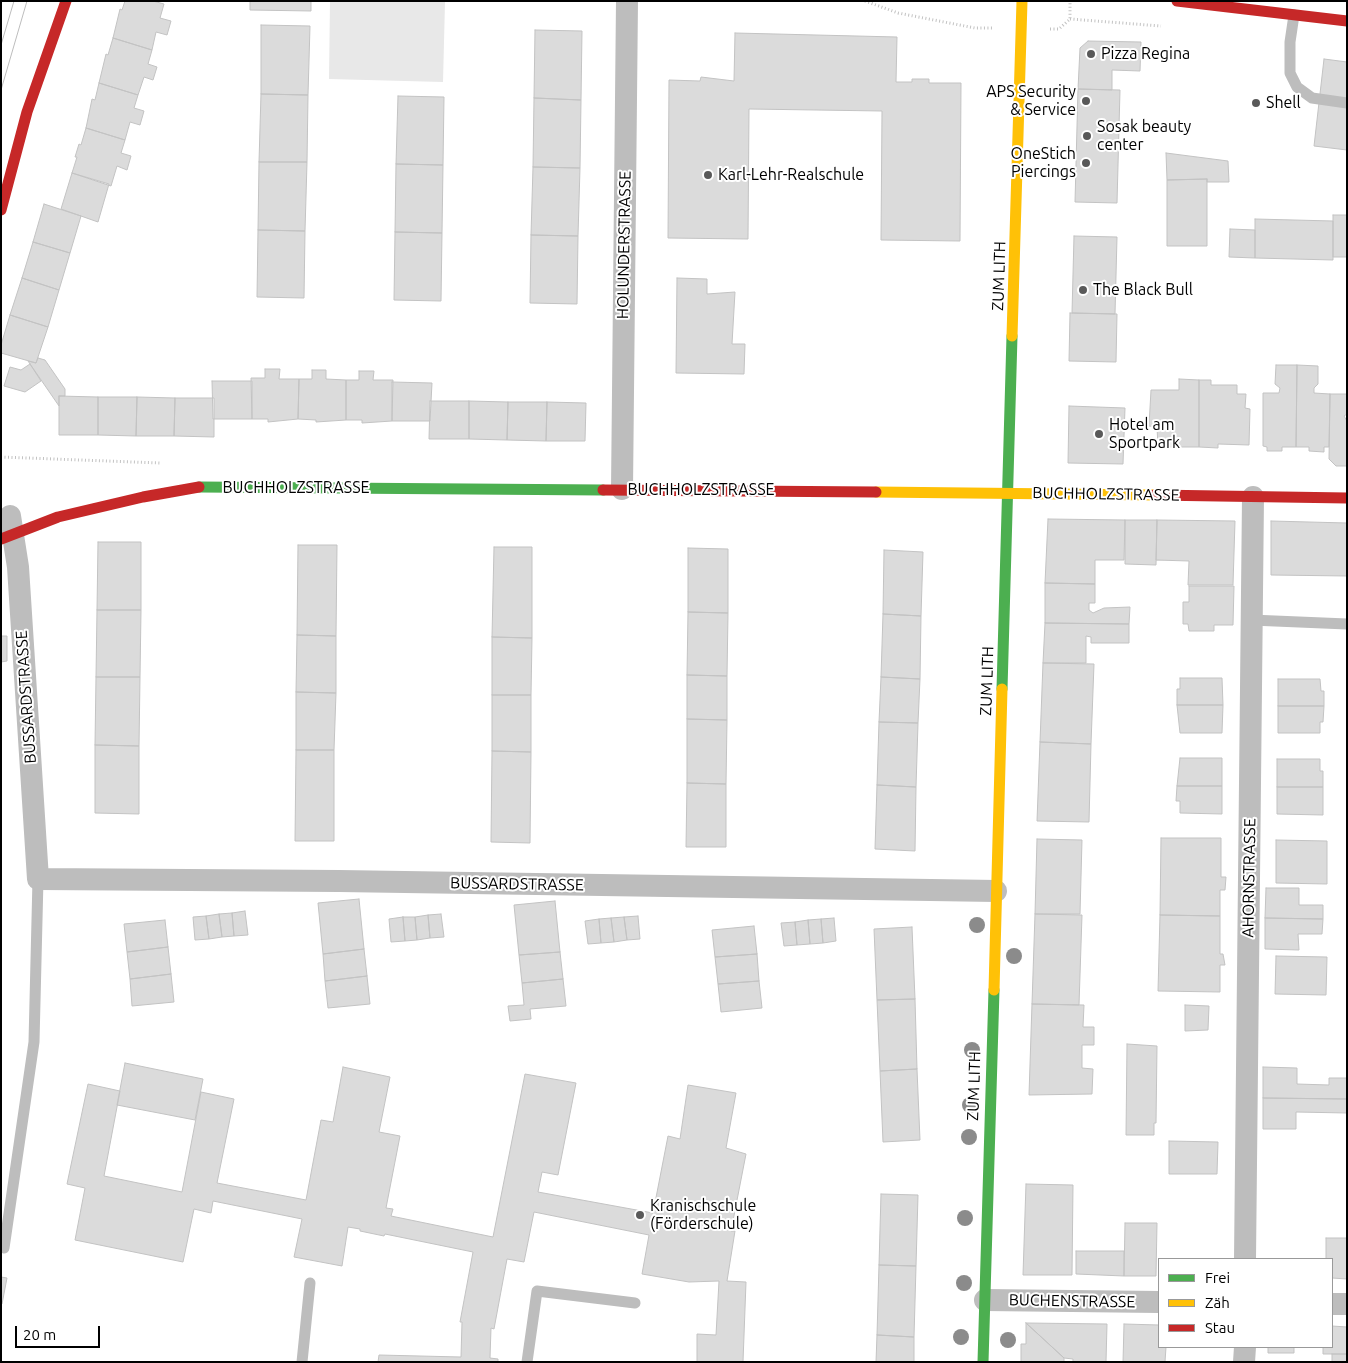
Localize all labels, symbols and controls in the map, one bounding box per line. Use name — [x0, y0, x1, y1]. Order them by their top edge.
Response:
place label: Pizza Regina — [1101, 44, 1190, 64]
marker: Pizza Regina — [1085, 48, 1097, 60]
place label: APS Security & Service — [986, 82, 1076, 120]
place label: Shell — [1266, 93, 1301, 113]
marker: APS Security & Service — [1080, 95, 1092, 107]
marker: Shell — [1250, 97, 1262, 109]
place label: Sosak beauty center — [1097, 117, 1191, 155]
marker: Sosak beauty center — [1081, 130, 1093, 142]
place label: OneStich Piercings — [1010, 144, 1076, 182]
marker: OneStich Piercings — [1080, 157, 1092, 169]
place label: Karl-Lehr-Realschule — [718, 165, 864, 185]
marker: Karl-Lehr-Realschule — [702, 169, 714, 181]
street label: HOLUNDERSTRASSE — [613, 171, 635, 319]
street label: ZUM LITH — [988, 241, 1010, 311]
place label: The Black Bull — [1093, 280, 1193, 300]
marker: The Black Bull — [1077, 284, 1089, 296]
place label: Hotel am Sportpark — [1109, 415, 1180, 453]
marker: Hotel am Sportpark — [1093, 428, 1105, 440]
street label: BUCHHOLZSTRASSE — [222, 478, 370, 498]
street label: BUCHHOLZSTRASSE — [627, 480, 775, 500]
street label: BUCHHOLZSTRASSE — [1032, 483, 1180, 505]
street label: BUSSARDSTRASSE — [12, 630, 40, 764]
street label: ZUM LITH — [976, 646, 998, 716]
street label: AHORNSTRASSE — [1238, 818, 1260, 938]
street label: BUSSARDSTRASSE — [450, 873, 584, 895]
street label: ZUM LITH — [963, 1051, 985, 1121]
place label: Kranischschule (Förderschule) — [650, 1196, 756, 1234]
marker: Kranischschule (Förderschule) — [634, 1209, 646, 1221]
legend — [1158, 1258, 1333, 1348]
text: Frei — [1205, 1269, 1230, 1286]
street label: BUCHENSTRASSE — [1009, 1290, 1135, 1312]
text: Zäh — [1205, 1294, 1230, 1311]
scale bar — [18, 1316, 102, 1348]
text: Stau — [1205, 1319, 1235, 1336]
text: 20 m — [23, 1326, 56, 1343]

